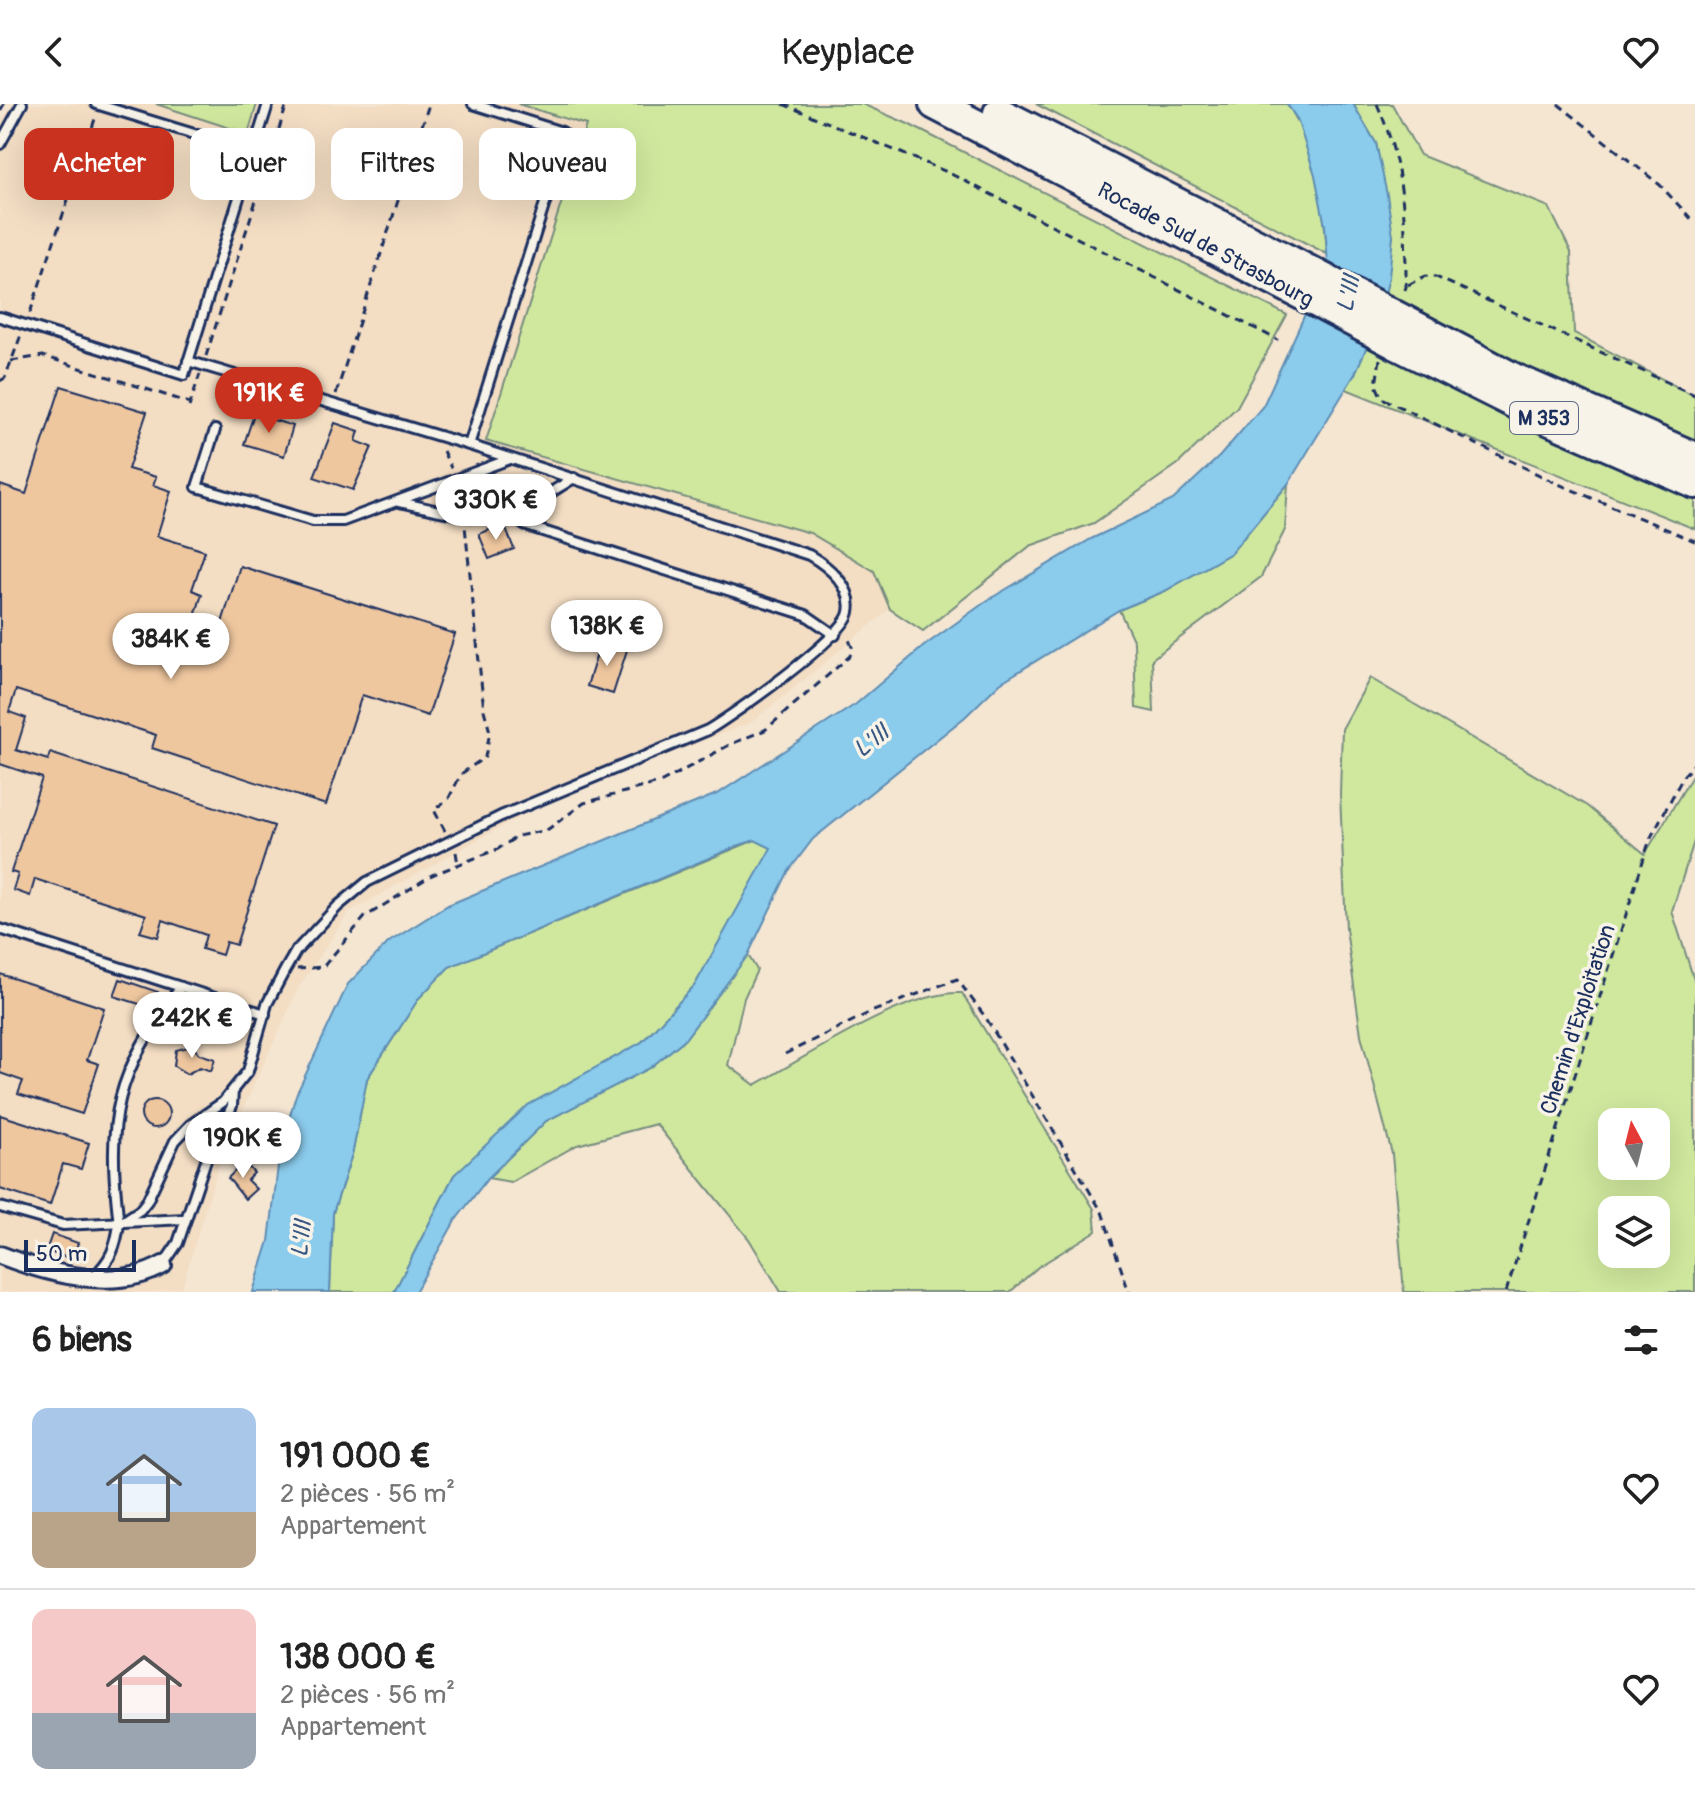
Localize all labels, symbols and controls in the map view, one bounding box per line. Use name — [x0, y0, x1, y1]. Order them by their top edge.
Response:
icon: back — [32, 30, 76, 74]
text: Keyplace — [781, 30, 914, 75]
icon: heart — [1619, 30, 1663, 74]
chip: Acheter — [24, 128, 174, 200]
chip: Louer — [190, 128, 315, 200]
chip: Filtres — [331, 128, 463, 200]
chip: Nouveau — [479, 128, 636, 200]
street label: Rocade Sud de Strasbourg — [1093, 176, 1318, 314]
water label: L'Ill — [1330, 271, 1367, 315]
pin: 191K € — [204, 367, 334, 435]
text: 191K € — [233, 377, 305, 409]
road number: M 353 — [1510, 402, 1578, 434]
pin: 330K € — [431, 474, 561, 542]
text: 330K € — [453, 484, 539, 516]
pin: 138K € — [542, 600, 672, 668]
text: 138K € — [569, 610, 645, 642]
pin: 384K € — [106, 613, 236, 681]
text: 384K € — [130, 623, 212, 655]
water label: L'Ill — [848, 717, 896, 764]
street label: Chemin d'Exploitation — [1534, 921, 1622, 1118]
pin: 242K € — [127, 992, 257, 1060]
text: 242K € — [151, 1002, 233, 1034]
north arrow — [1598, 1108, 1670, 1180]
map controls — [1598, 1108, 1670, 1268]
pin: 190K € — [178, 1112, 308, 1180]
text: 190K € — [203, 1122, 283, 1154]
button: layers — [1598, 1196, 1670, 1268]
water label: L'Ill — [285, 1217, 318, 1259]
scale bar — [24, 1236, 136, 1272]
text: 50 m — [36, 1240, 87, 1268]
icon: filters — [1619, 1318, 1663, 1362]
text: 6 biens — [32, 1319, 132, 1362]
text: 191 000 € — [280, 1435, 431, 1478]
icon: home — [96, 1440, 192, 1536]
icon: heart — [1619, 1466, 1663, 1510]
text: 2 pièces · 56 m² — [280, 1478, 455, 1510]
text: Appartement — [280, 1510, 426, 1542]
text: 138 000 € — [280, 1636, 436, 1679]
icon: home — [96, 1641, 192, 1737]
icon: heart — [1619, 1667, 1663, 1711]
text: 2 pièces · 56 m² — [280, 1679, 455, 1711]
text: Appartement — [280, 1711, 426, 1743]

